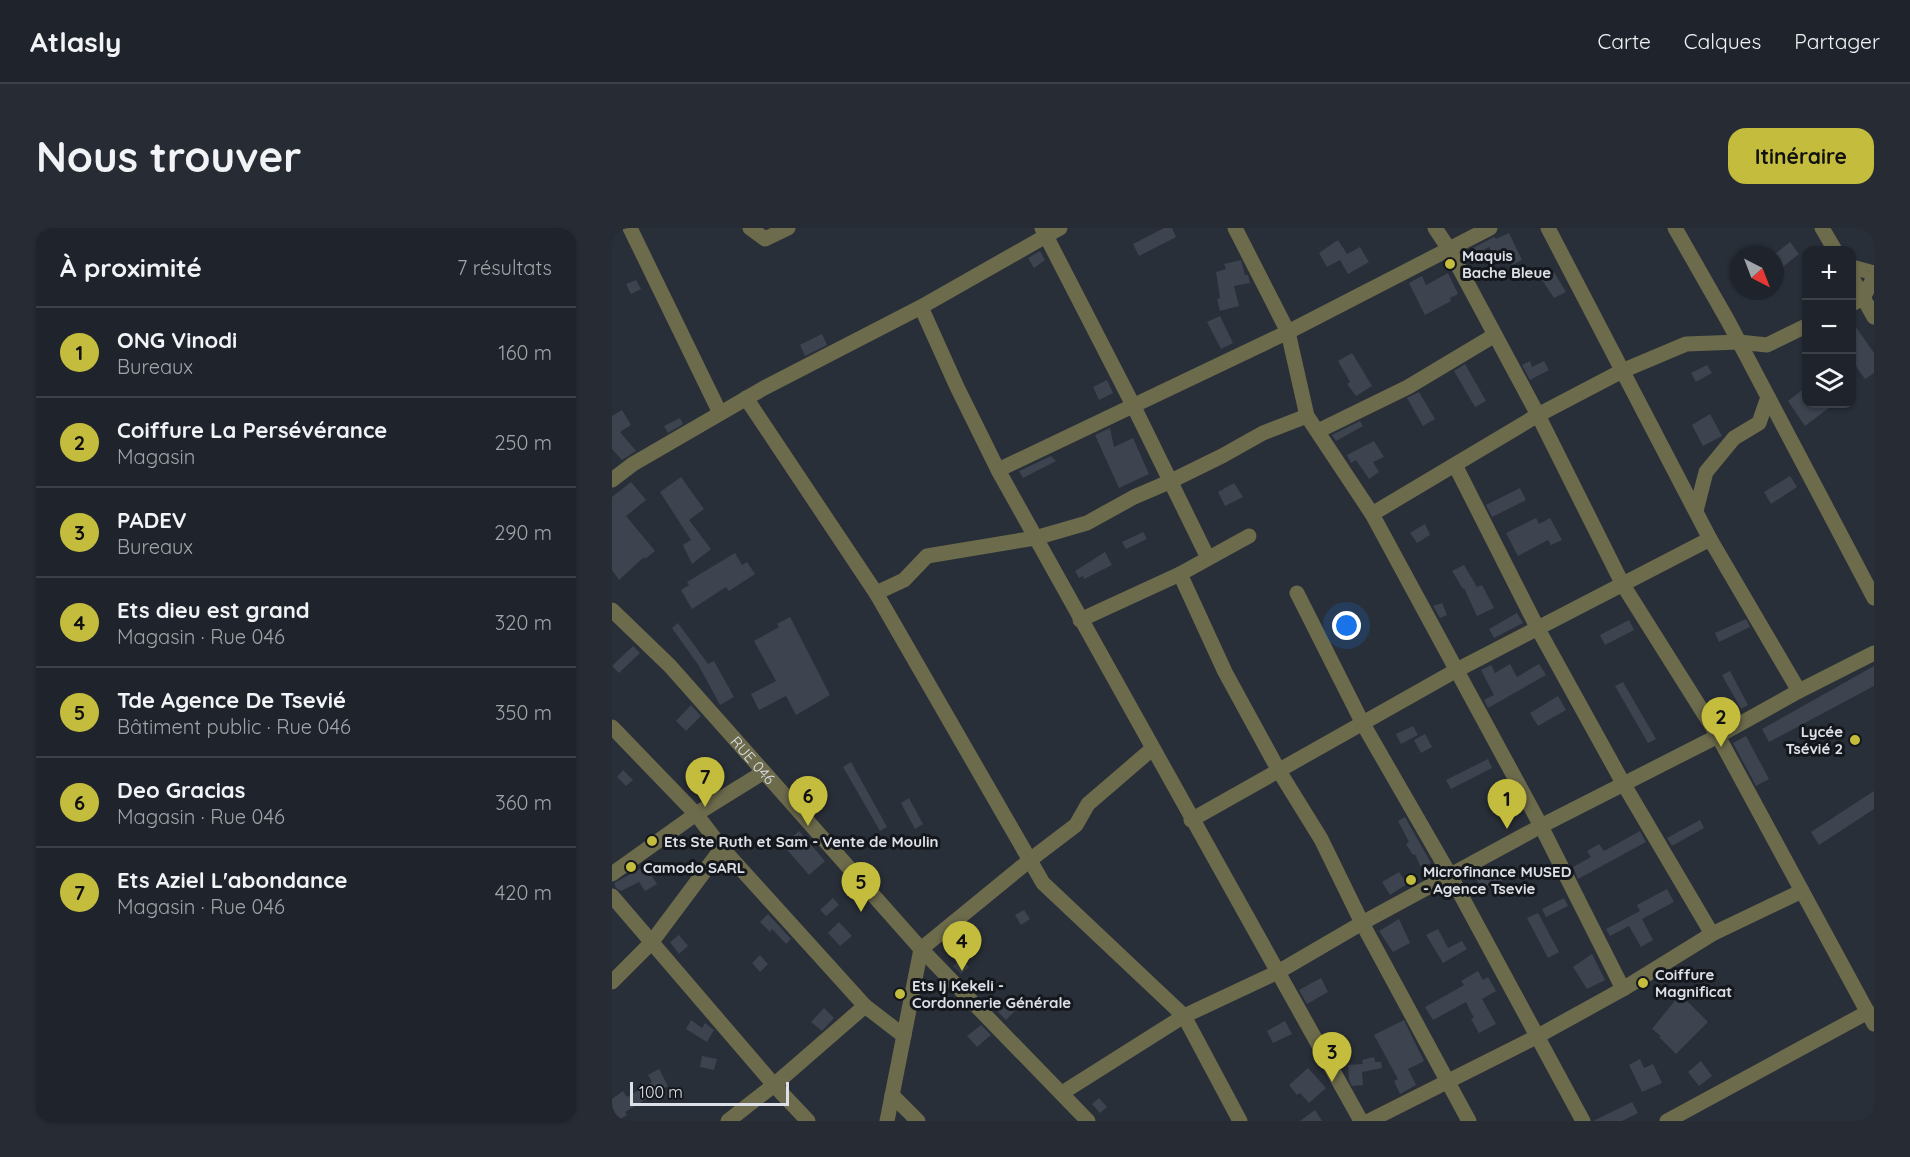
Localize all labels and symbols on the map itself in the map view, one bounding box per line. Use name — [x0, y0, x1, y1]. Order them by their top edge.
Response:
place label: Maquis Bache Bleue — [1462, 246, 1551, 282]
north arrow — [1730, 246, 1784, 300]
marker: Maquis Bache Bleue — [1443, 257, 1457, 271]
your location — [1332, 611, 1361, 640]
pin: 2 — [1702, 698, 1740, 747]
place label: Lycée Tsévié 2 — [1786, 722, 1843, 758]
street label: RUE 046 — [727, 732, 780, 788]
marker: Lycée Tsévié 2 — [1848, 733, 1862, 747]
pin: 7 — [686, 758, 724, 807]
pin: 6 — [788, 776, 828, 826]
pin: 1 — [1488, 780, 1526, 829]
place label: Ets Ste Ruth et Sam - Vente de Moulin — [664, 832, 939, 851]
marker: Ets Ste Ruth et Sam - Vente de Moulin — [645, 834, 659, 848]
place label: Camodo SARL — [643, 858, 745, 877]
marker: Camodo SARL — [624, 860, 638, 874]
pin: 5 — [842, 862, 880, 912]
place label: Microfinance MUSED - Agence Tsevie — [1423, 862, 1572, 898]
marker: Microfinance MUSED - Agence Tsevie — [1404, 873, 1418, 887]
pin: 4 — [942, 922, 982, 971]
place label: Coiffure Magnificat — [1655, 965, 1732, 1001]
place label: Ets Ij Kekeli - Cordonnerie Générale — [912, 976, 1071, 1012]
marker: Coiffure Magnificat — [1636, 976, 1650, 990]
marker: Ets Ij Kekeli - Cordonnerie Générale — [893, 987, 907, 1001]
pin: 3 — [1312, 1032, 1352, 1082]
scale bar — [630, 1079, 789, 1106]

